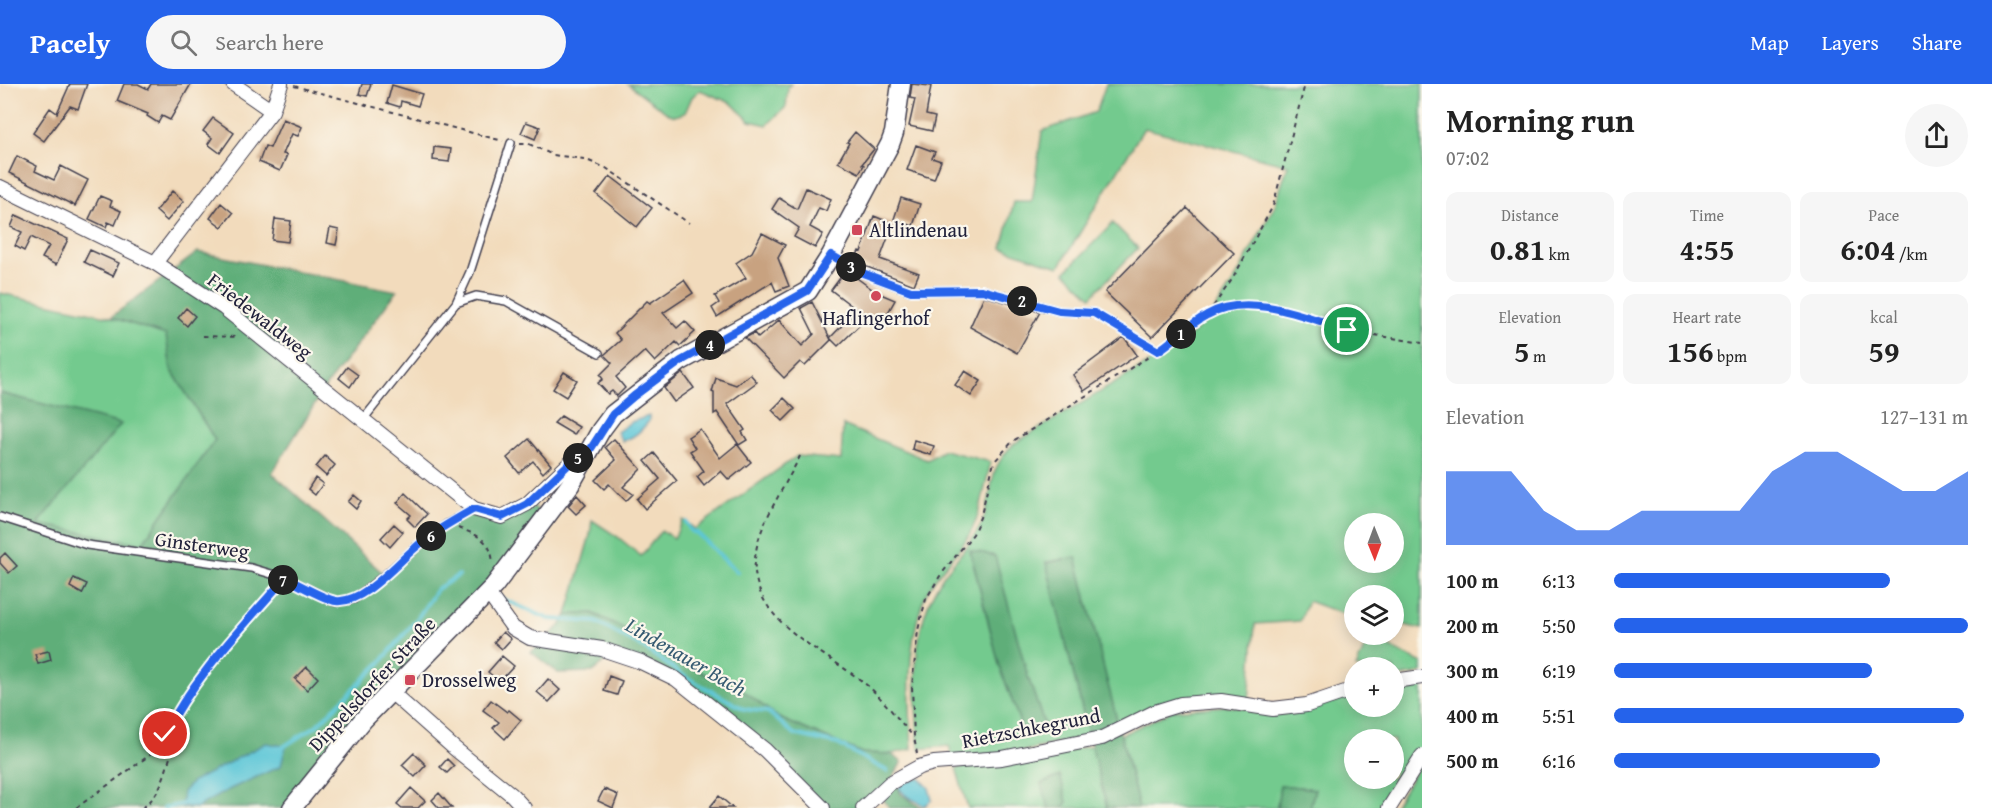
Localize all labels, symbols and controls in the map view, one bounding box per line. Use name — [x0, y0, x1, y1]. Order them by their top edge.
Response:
search box — [146, 15, 566, 69]
text: Pacely — [30, 22, 110, 63]
icon: search — [167, 26, 200, 59]
text: Search here — [215, 26, 324, 58]
text: Map — [1750, 27, 1789, 58]
text: Layers — [1822, 27, 1879, 58]
text: Share — [1912, 27, 1962, 58]
text: Morning run — [1446, 96, 1635, 144]
button: share — [1905, 104, 1968, 167]
text: 07:02 — [1446, 143, 1489, 172]
text: Distance — [1501, 203, 1559, 227]
text: Time — [1690, 203, 1724, 227]
text: Pace — [1869, 203, 1899, 227]
place label: Altlindenau — [869, 215, 968, 244]
marker: Altlindenau — [850, 223, 864, 237]
text: 0.81 — [1490, 227, 1545, 271]
text: 4:55 — [1679, 227, 1735, 271]
text: 6:04 — [1840, 227, 1895, 271]
text: km — [1545, 242, 1570, 266]
text: /km — [1895, 242, 1928, 266]
pin: 3 — [836, 252, 866, 282]
text: 3 — [847, 255, 855, 279]
street label: Friedewaldweg — [202, 265, 319, 366]
pin: 2 — [1007, 286, 1037, 316]
marker: Haflingerhof — [869, 289, 883, 303]
text: 2 — [1018, 289, 1026, 313]
place label: Haflingerhof — [822, 303, 932, 332]
pin — [1321, 304, 1372, 355]
text: Elevation — [1499, 305, 1561, 329]
text: Heart rate — [1673, 305, 1741, 329]
text: kcal — [1870, 305, 1898, 329]
icon: arrive — [1330, 313, 1363, 346]
pin: 1 — [1166, 319, 1196, 349]
text: 1 — [1177, 322, 1185, 346]
text: 5 — [1514, 329, 1529, 373]
text: 156 — [1667, 329, 1714, 373]
text: 59 — [1868, 329, 1900, 373]
pin: 4 — [695, 330, 725, 360]
text: 4 — [706, 333, 714, 357]
text: m — [1529, 344, 1546, 368]
text: bpm — [1714, 344, 1747, 368]
text: Elevation — [1446, 402, 1524, 431]
text: 127–131 m — [1880, 402, 1968, 431]
pin: 5 — [563, 443, 593, 473]
text: 5 — [574, 446, 582, 470]
north arrow — [1344, 513, 1404, 573]
map controls — [1344, 513, 1404, 789]
pin: 6 — [416, 521, 446, 551]
street label: Ginsterweg — [153, 524, 251, 565]
text: 6 — [427, 524, 435, 548]
pin: 7 — [268, 565, 298, 595]
text: 100 m — [1446, 566, 1499, 595]
text: 6:13 — [1542, 566, 1576, 595]
text: 7 — [279, 568, 287, 592]
button: layers — [1344, 585, 1404, 645]
water label: Lindenauer Bach — [619, 609, 753, 704]
street label: Dippelsdorfer Straße — [301, 610, 442, 758]
text: 200 m — [1446, 611, 1499, 640]
text: 5:50 — [1542, 611, 1576, 640]
text: 300 m — [1446, 656, 1499, 685]
text: 6:19 — [1542, 656, 1576, 685]
button: + — [1344, 657, 1404, 717]
place label: Drosselweg — [422, 665, 516, 694]
marker: Drosselweg — [403, 673, 417, 687]
street label: Rietzschkegrund — [959, 700, 1103, 755]
text: 400 m — [1446, 701, 1499, 730]
text: 5:51 — [1542, 701, 1576, 730]
pin — [139, 708, 190, 759]
icon: check — [148, 717, 181, 750]
button: − — [1344, 729, 1404, 789]
text: 500 m — [1446, 746, 1499, 775]
text: 6:16 — [1542, 746, 1576, 775]

